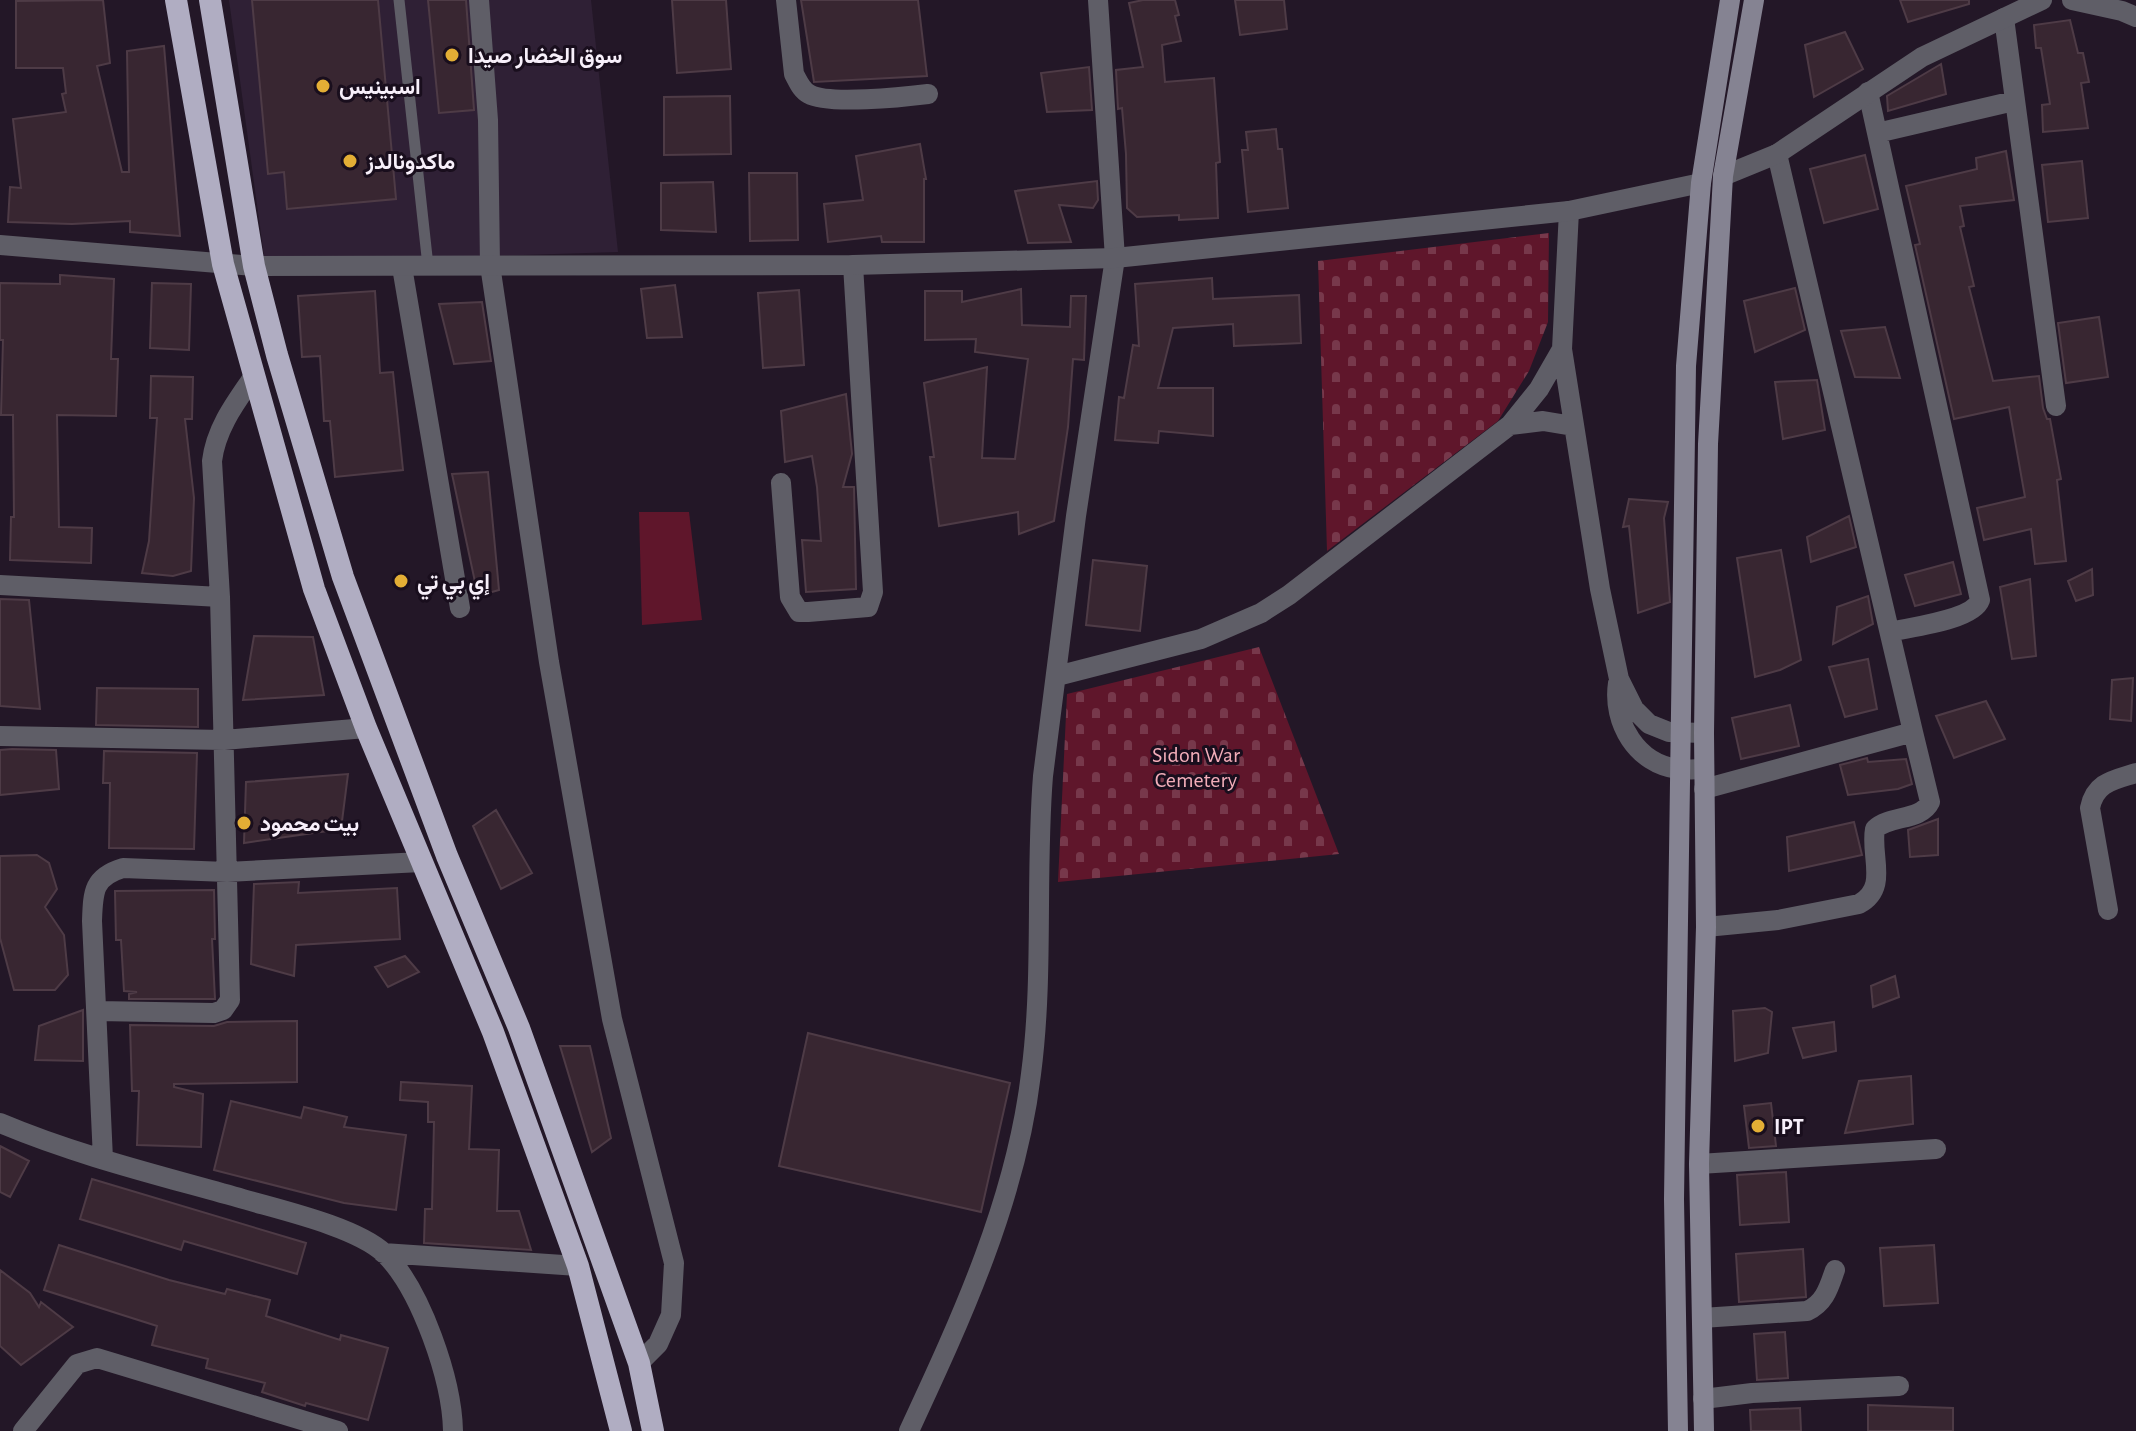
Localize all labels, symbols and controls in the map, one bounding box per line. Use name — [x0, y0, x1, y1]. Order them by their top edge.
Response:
place label: سوق الخضار صيدا — [468, 45, 622, 69]
marker: سوق الخضار صيدا — [443, 46, 461, 64]
place label: اسبينيس — [339, 76, 421, 100]
marker: اسبينيس — [314, 77, 332, 95]
place label: ماكدونالدز — [365, 151, 455, 175]
marker: ماكدونالدز — [341, 152, 359, 170]
place label: إي بي تي — [417, 571, 490, 600]
marker: إي بي تي — [392, 572, 410, 590]
park label: Sidon War Cemetery — [1152, 744, 1240, 791]
place label: بيت محمود — [260, 813, 359, 837]
marker: بيت محمود — [235, 814, 253, 832]
place label: IPT — [1774, 1116, 1804, 1138]
marker: IPT — [1749, 1117, 1767, 1135]

